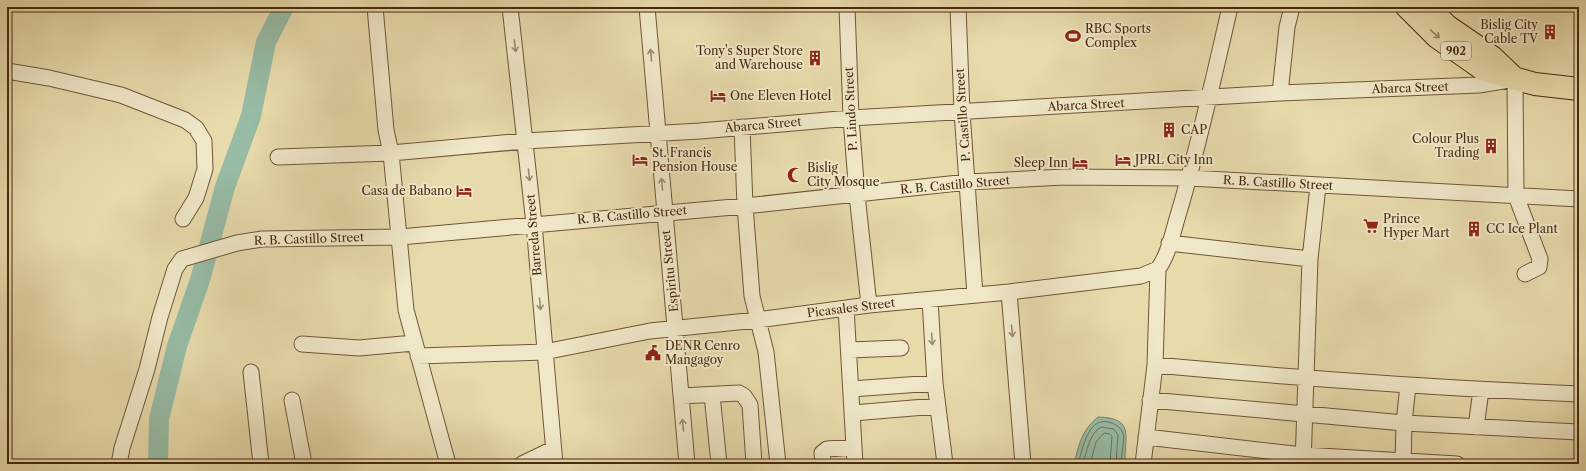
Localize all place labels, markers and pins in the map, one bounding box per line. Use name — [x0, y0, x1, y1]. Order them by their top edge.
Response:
place label: Bislig City Cable TV — [1480, 17, 1538, 46]
place label: RBC Sports Complex — [1085, 21, 1151, 50]
building icon: Bislig City Cable TV — [1541, 23, 1559, 41]
sports icon: RBC Sports Complex — [1064, 27, 1082, 45]
place label: Tony's Super Store and Warehouse — [696, 43, 803, 72]
building icon: Tony's Super Store and Warehouse — [806, 49, 824, 67]
hotel icon: One Eleven Hotel — [709, 87, 727, 105]
place label: One Eleven Hotel — [730, 88, 832, 103]
building icon: CAP — [1160, 121, 1178, 139]
place label: CAP — [1181, 122, 1207, 137]
place label: Colour Plus Trading — [1412, 131, 1480, 160]
building icon: Colour Plus Trading — [1482, 137, 1500, 155]
place label: St. Francis Pension House — [652, 145, 738, 174]
hotel icon: St. Francis Pension House — [631, 151, 649, 169]
hotel icon: JPRL City Inn — [1114, 151, 1132, 169]
place label: JPRL City Inn — [1133, 152, 1213, 167]
hotel icon: Sleep Inn — [1071, 154, 1089, 172]
place label: Sleep Inn — [1014, 155, 1068, 170]
place label: Bislig City Mosque — [807, 160, 880, 189]
mosque icon: Bislig City Mosque — [786, 166, 804, 184]
hotel icon: Casa de Babano — [455, 182, 473, 200]
place label: Casa de Babano — [361, 183, 452, 198]
place label: Prince Hyper Mart — [1383, 211, 1450, 240]
supermarket icon: Prince Hyper Mart — [1362, 217, 1380, 235]
building icon: CC Ice Plant — [1465, 220, 1483, 238]
place label: CC Ice Plant — [1486, 221, 1559, 236]
place label: DENR Cenro Mangagoy — [665, 338, 740, 367]
public building icon: DENR Cenro Mangagoy — [644, 344, 662, 362]

